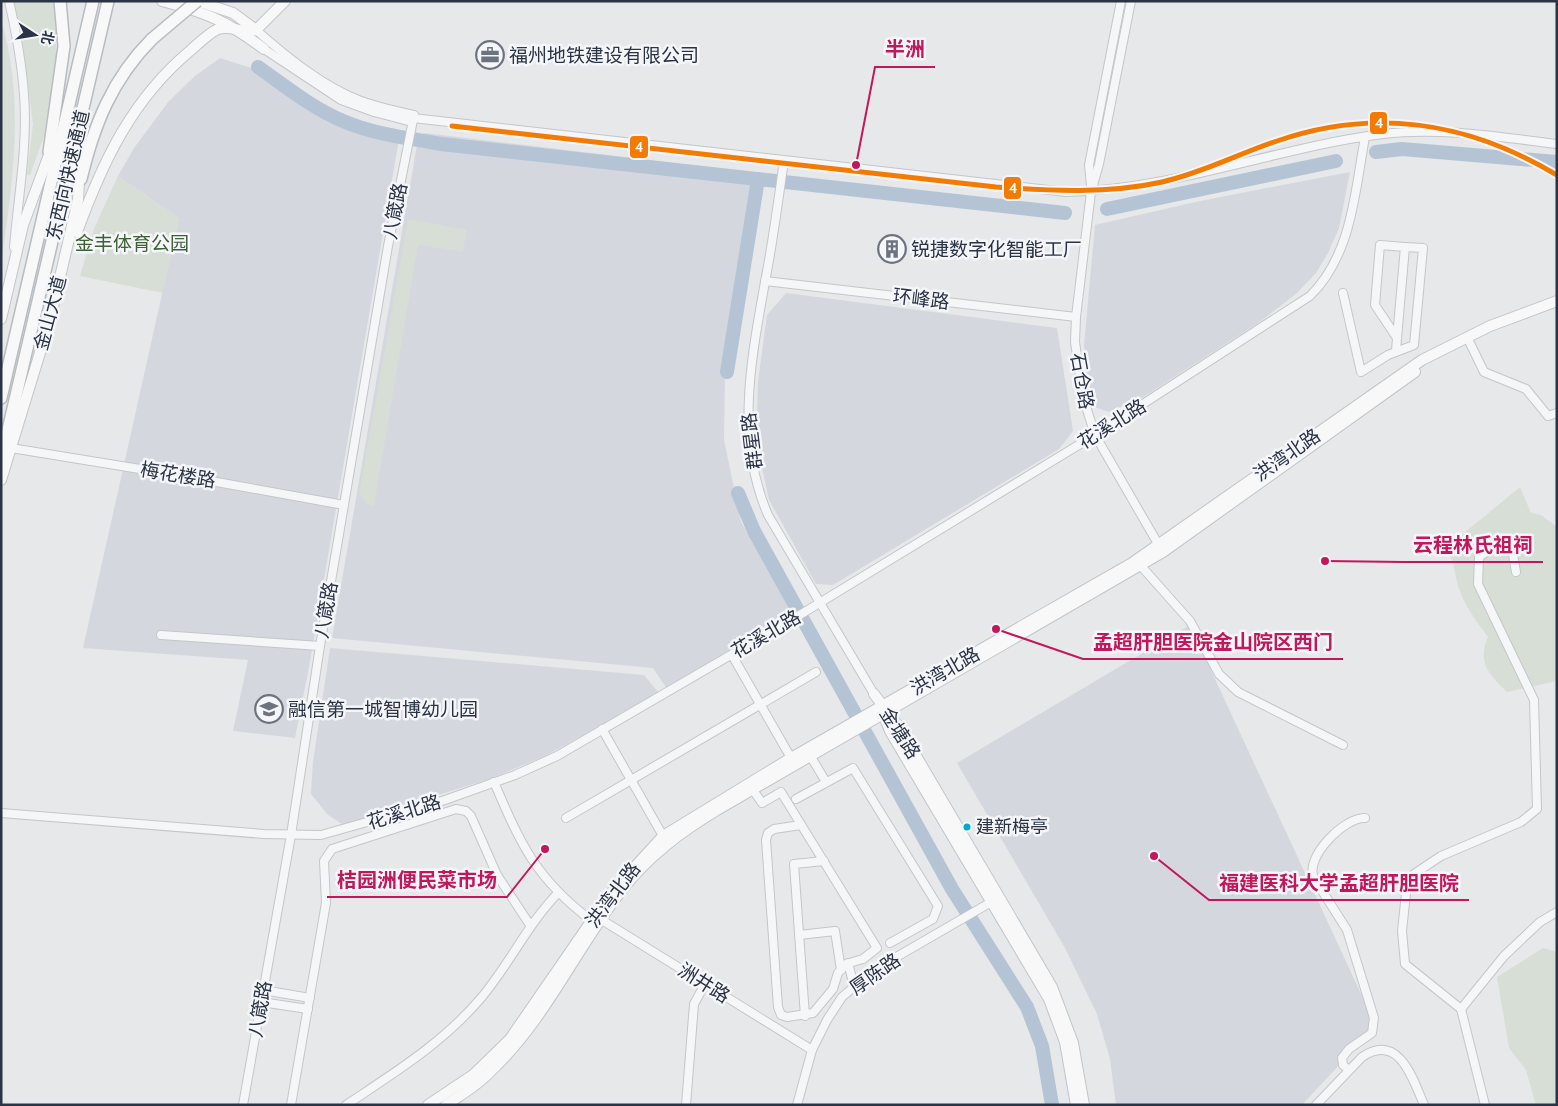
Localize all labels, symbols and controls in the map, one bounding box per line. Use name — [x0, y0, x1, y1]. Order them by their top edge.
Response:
north arrow — [10, 10, 60, 60]
text: 北 — [37, 29, 58, 46]
callout: 半洲 — [875, 32, 935, 67]
text: 半洲 — [885, 37, 925, 61]
office icon: 福州地铁建设有限公司 — [475, 40, 505, 70]
place label: 福州地铁建设有限公司 — [509, 44, 699, 67]
street label: 东西向快速通道 — [42, 108, 94, 242]
line badge: 4 — [1369, 111, 1388, 135]
text: 4 — [1375, 114, 1383, 132]
line badge: 4 — [629, 135, 649, 159]
text: 4 — [635, 138, 643, 156]
line badge: 4 — [1003, 176, 1022, 200]
text: 4 — [1009, 179, 1017, 197]
street label: 八箴路 — [378, 181, 412, 241]
park label: 金丰体育公园 — [75, 232, 189, 255]
building icon: 锐捷数字化智能工厂 — [877, 234, 907, 264]
place label: 锐捷数字化智能工厂 — [911, 238, 1082, 261]
street label: 金山大道 — [29, 273, 71, 353]
street label: 环峰路 — [891, 284, 951, 314]
street label: 石仓路 — [1066, 351, 1098, 411]
street label: 花溪北路 — [1074, 394, 1150, 454]
street label: 群星路 — [737, 411, 767, 471]
street label: 洪湾北路 — [1249, 424, 1325, 486]
street label: 梅花楼路 — [139, 458, 217, 492]
callout: 云程林氏祖祠 — [1403, 527, 1543, 562]
text: 云程林氏祖祠 — [1413, 533, 1533, 557]
street label: 八箴路 — [310, 580, 342, 640]
street label: 花溪北路 — [727, 605, 805, 663]
callout: 孟超肝胆医院金山院区西门 — [1083, 624, 1343, 659]
text: 孟超肝胆医院金山院区西门 — [1093, 630, 1333, 654]
street label: 洪湾北路 — [906, 642, 984, 700]
school or university icon: 融信第一城智博幼儿园 — [254, 694, 284, 724]
place label: 融信第一城智博幼儿园 — [288, 698, 478, 721]
street label: 金塘路 — [875, 703, 925, 763]
street label: 花溪北路 — [364, 790, 444, 834]
place label: 建新梅亭 — [976, 816, 1048, 838]
marker: 建新梅亭 — [962, 822, 972, 832]
street label: 洪湾北路 — [581, 858, 645, 932]
callout: 桔园洲便民菜市场 — [327, 862, 507, 897]
callout: 福建医科大学孟超肝胆医院 — [1209, 865, 1469, 900]
text: 桔园洲便民菜市场 — [337, 868, 497, 892]
text: 福建医科大学孟超肝胆医院 — [1219, 871, 1459, 895]
street label: 厚陈路 — [845, 948, 905, 1000]
street label: 洲井路 — [674, 958, 734, 1008]
street label: 八箴路 — [244, 979, 276, 1039]

